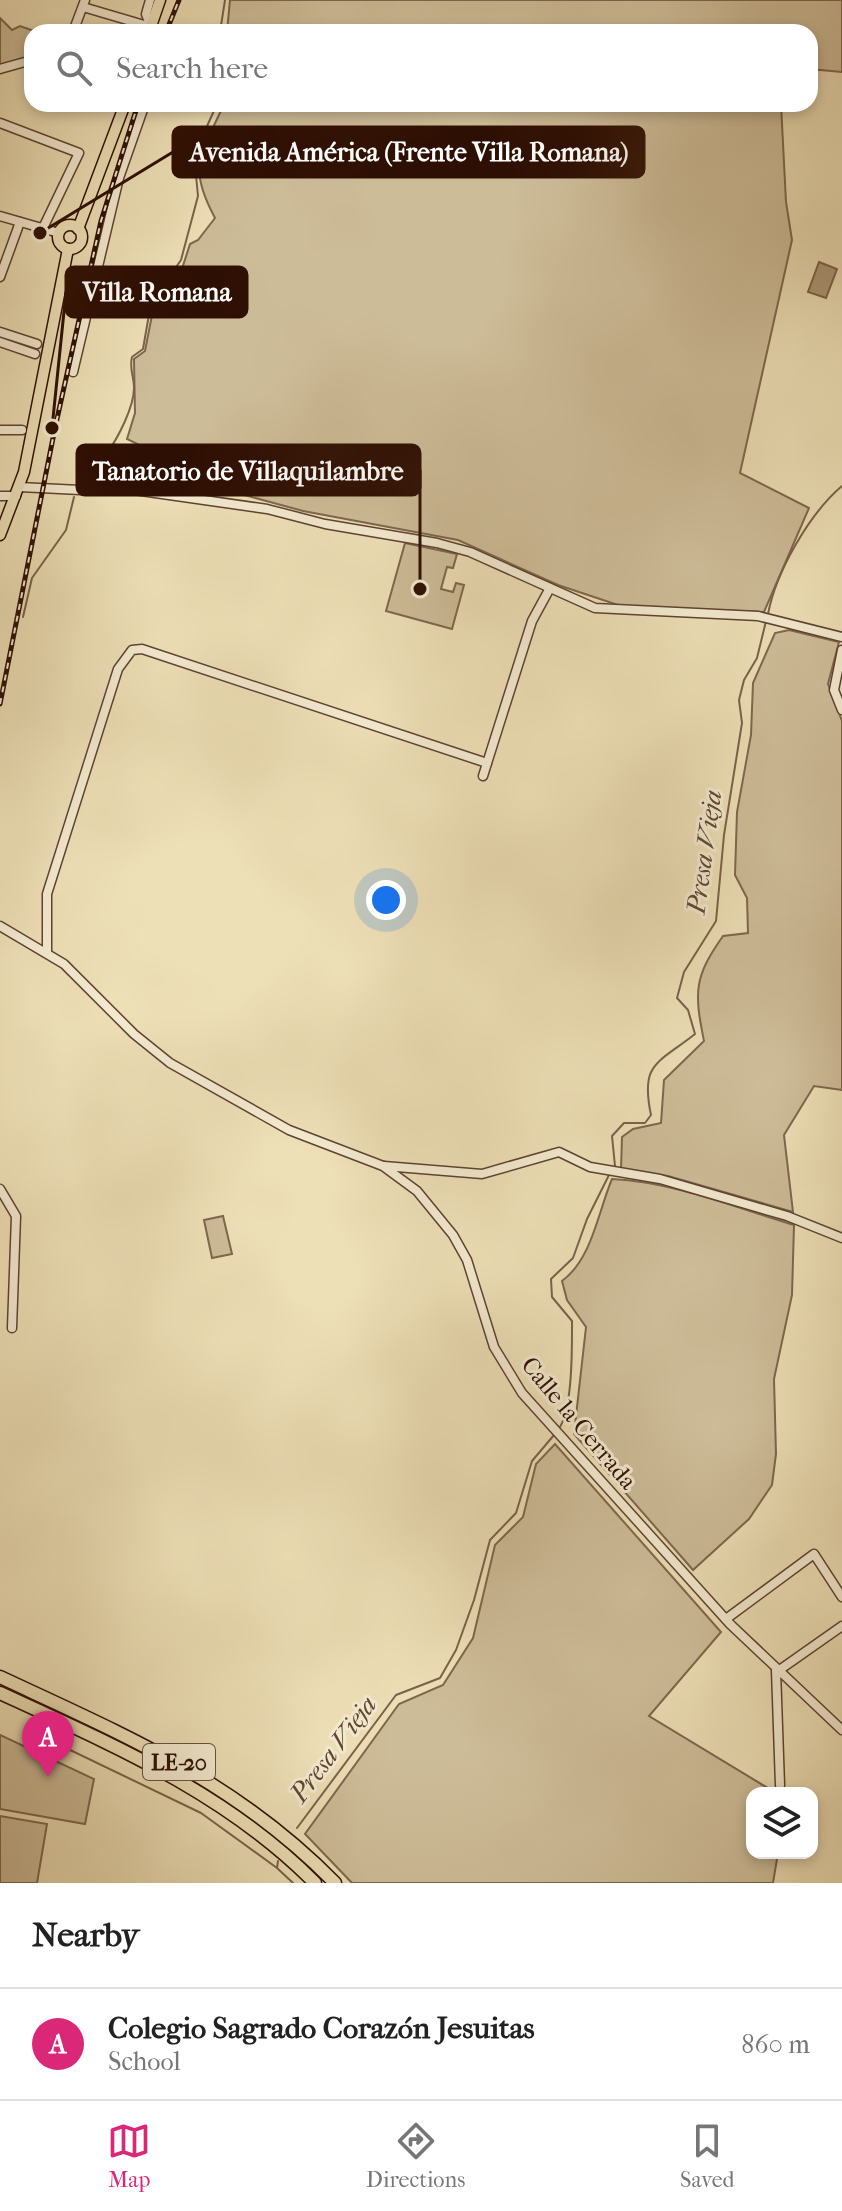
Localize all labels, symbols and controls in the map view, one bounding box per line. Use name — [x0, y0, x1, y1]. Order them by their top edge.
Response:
search box — [24, 24, 818, 112]
icon: search — [52, 46, 96, 90]
text: Search here — [116, 51, 268, 86]
callout: Avenida América (Frente Villa Romana) — [173, 127, 644, 177]
text: Avenida América (Frente Villa Romana) — [188, 137, 628, 168]
callout: Villa Romana — [66, 267, 247, 317]
text: Villa Romana — [82, 277, 232, 308]
callout: Tanatorio de Villaquilambre — [77, 445, 420, 495]
text: Tanatorio de Villaquilambre — [91, 456, 404, 487]
water label: Presa Vieja — [680, 788, 729, 917]
your location — [366, 880, 406, 920]
street label: Calle la Cerrada — [516, 1351, 643, 1495]
water label: Presa Vieja — [283, 1690, 383, 1809]
pin: A — [22, 1711, 74, 1777]
road number: LE-20 — [143, 1744, 215, 1780]
map controls — [746, 1787, 818, 1859]
button: layers — [746, 1787, 818, 1859]
text: Nearby — [32, 1915, 139, 1955]
text: Colegio Sagrado Corazón Jesuitas — [108, 2011, 535, 2046]
text: A — [50, 2029, 66, 2060]
text: 860 m — [741, 2029, 810, 2060]
text: School — [108, 2046, 181, 2077]
tab: Map — [107, 2119, 151, 2193]
tab: Directions — [366, 2119, 465, 2193]
tab: Saved — [680, 2119, 735, 2193]

